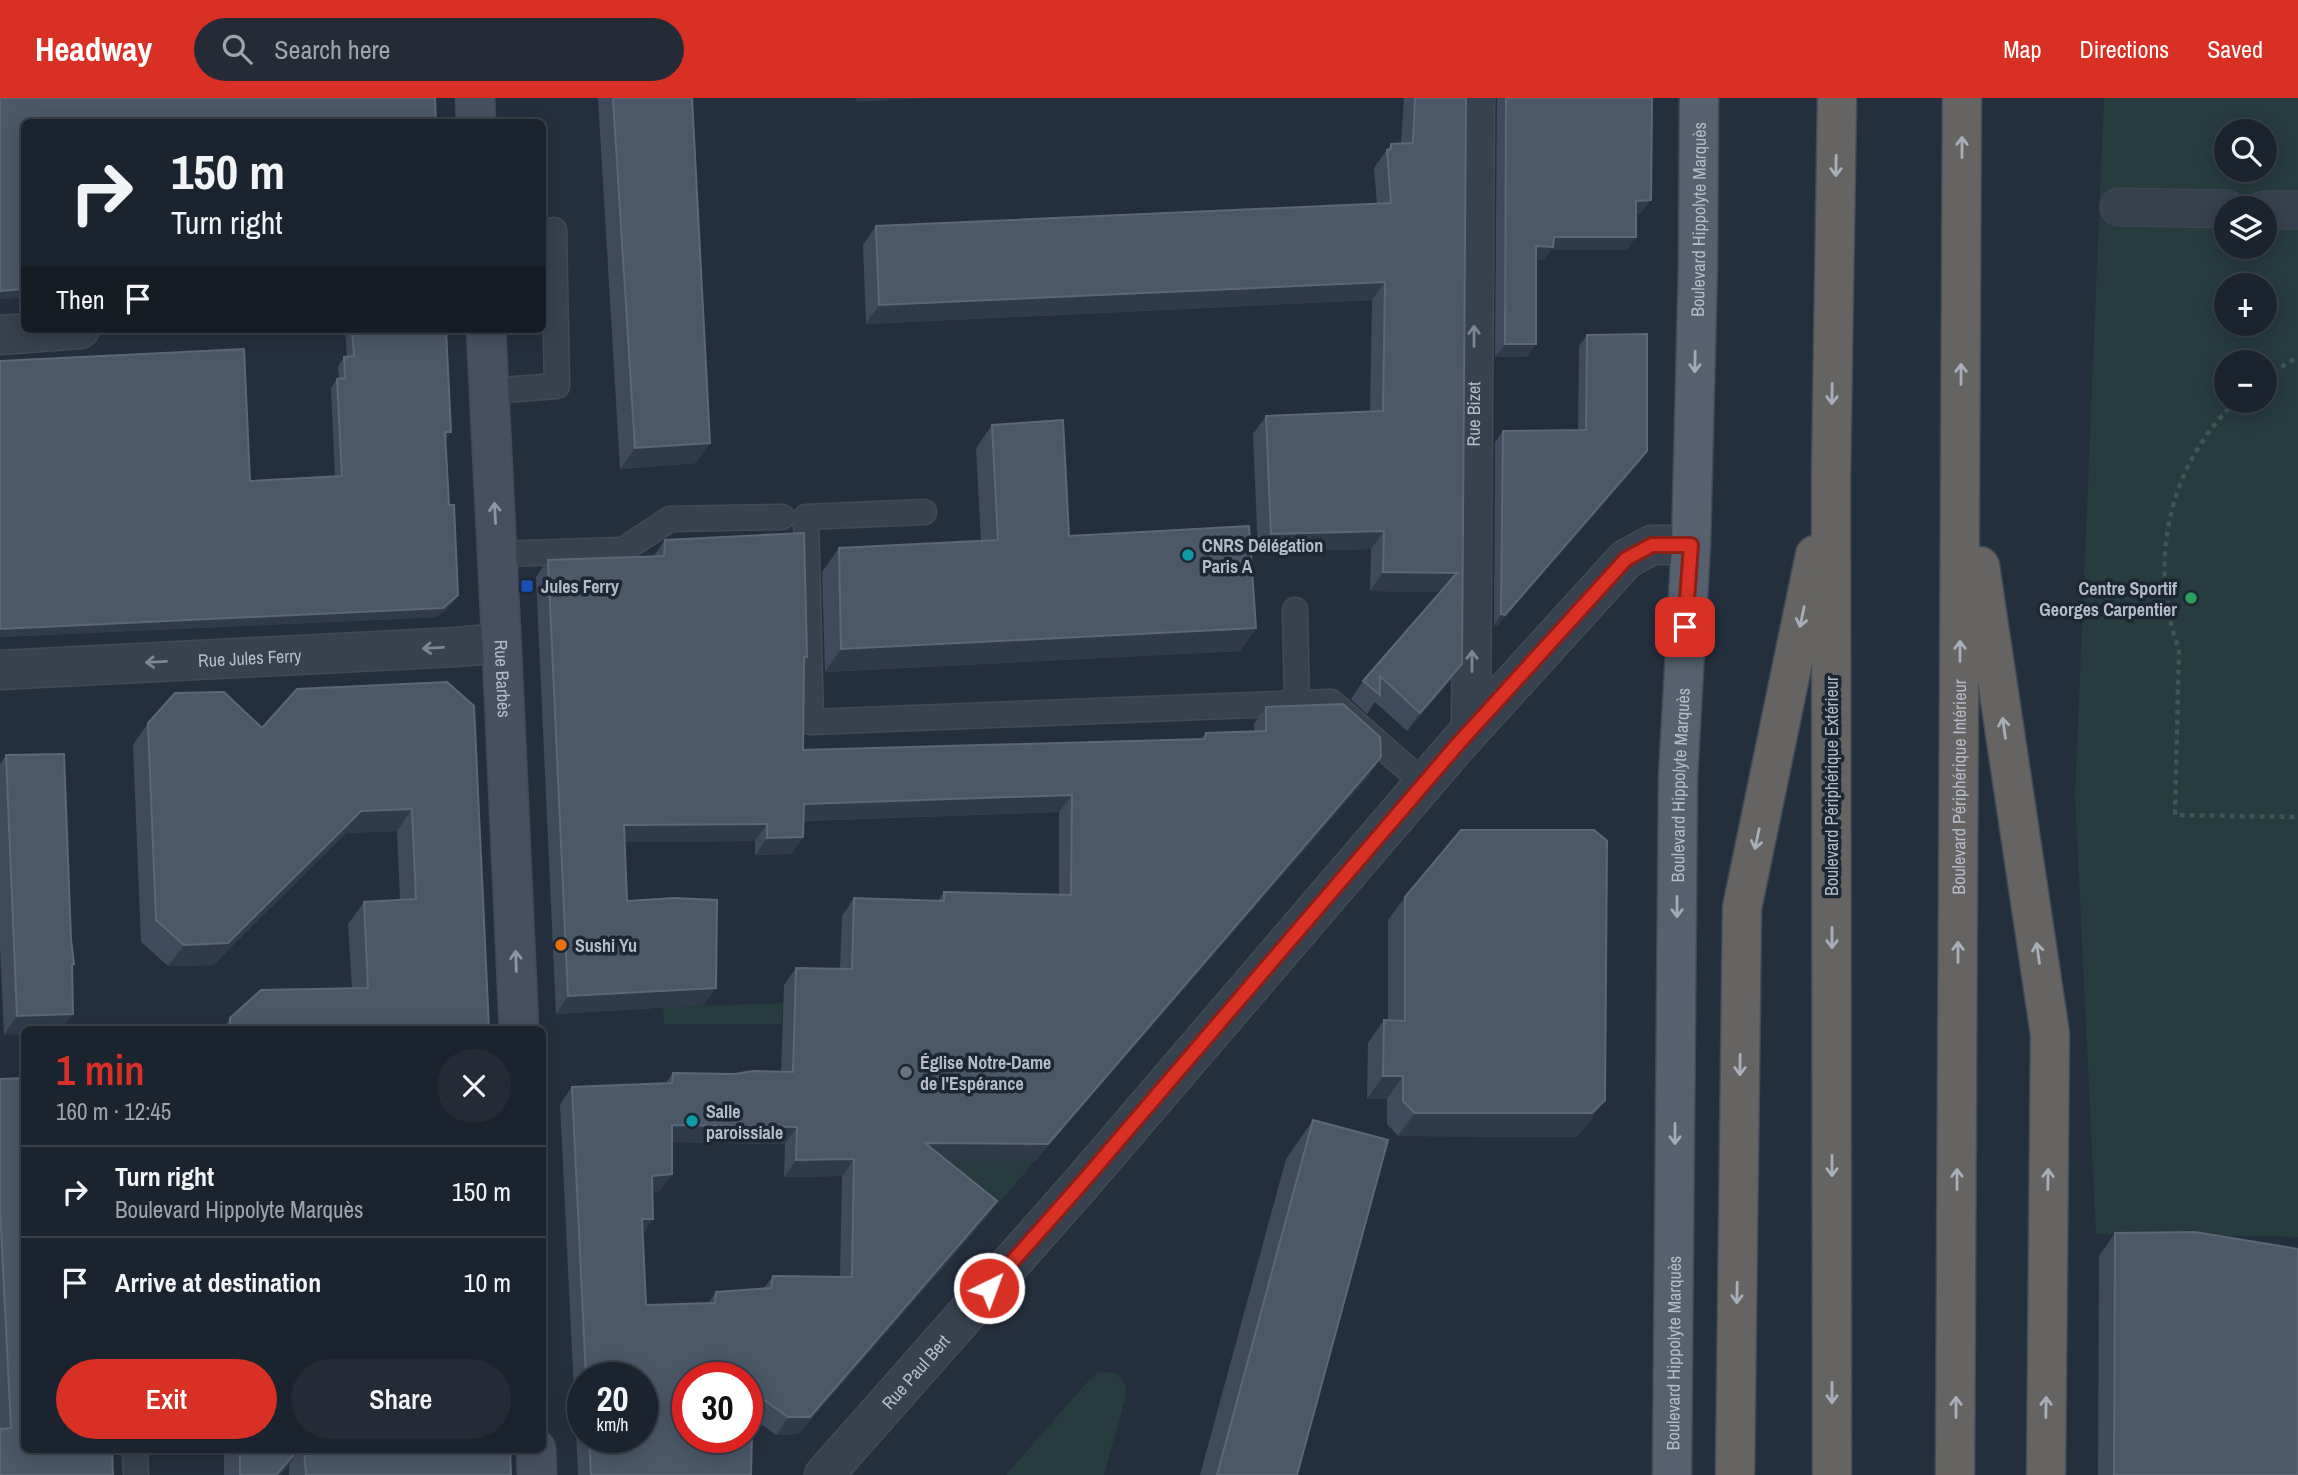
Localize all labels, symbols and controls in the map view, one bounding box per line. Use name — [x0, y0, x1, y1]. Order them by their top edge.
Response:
search box — [194, 18, 684, 81]
text: Headway — [35, 27, 152, 71]
icon: search — [218, 30, 256, 68]
text: Search here — [274, 32, 390, 67]
text: Map — [2003, 33, 2041, 65]
text: Directions — [2079, 33, 2169, 65]
text: Saved — [2207, 33, 2263, 65]
map controls — [2214, 119, 2277, 413]
button: search — [2214, 119, 2277, 182]
street label: Boulevard Hippolyte Marquès — [1684, 122, 1711, 317]
one-way arrow — [1955, 135, 1969, 158]
text: 150 m — [171, 138, 285, 204]
icon: right — [56, 147, 147, 238]
one-way arrow — [1829, 154, 1843, 177]
button: layers — [2214, 196, 2277, 259]
text: Turn right — [171, 201, 283, 244]
button: + — [2214, 273, 2277, 336]
icon: arrive — [119, 280, 157, 318]
text: Then — [56, 282, 105, 317]
one-way arrow — [1467, 324, 1481, 347]
one-way arrow — [1689, 350, 1702, 373]
button: − — [2214, 350, 2277, 413]
one-way arrow — [1954, 363, 1968, 386]
street label: Rue Bizet — [1460, 381, 1486, 447]
one-way arrow — [1825, 382, 1839, 405]
one-way arrow — [488, 502, 501, 525]
place label: CNRS Délégation Paris A — [1202, 533, 1323, 579]
marker: CNRS Délégation Paris A — [1180, 547, 1196, 563]
place label: Jules Ferry — [541, 574, 620, 599]
place label: Centre Sportif Georges Carpentier — [2039, 576, 2177, 622]
marker: Jules Ferry — [519, 578, 535, 594]
marker: Centre Sportif Georges Carpentier — [2183, 590, 2199, 606]
pin — [1655, 597, 1715, 657]
one-way arrow — [1795, 605, 1809, 628]
icon: arrive — [1666, 608, 1704, 646]
street label: Rue Barbès — [489, 639, 518, 718]
one-way arrow — [1953, 640, 1967, 663]
street label: Rue Jules Ferry — [197, 642, 303, 672]
one-way arrow — [422, 642, 444, 655]
one-way arrow — [1465, 650, 1479, 673]
one-way arrow — [145, 655, 168, 668]
street label: Boulevard Périphérique Extérieur — [1819, 676, 1844, 896]
street label: Boulevard Périphérique Intérieur — [1945, 679, 1972, 895]
street label: Boulevard Hippolyte Marquès — [1665, 687, 1695, 882]
one-way arrow — [1997, 717, 2010, 740]
one-way arrow — [1749, 827, 1763, 850]
one-way arrow — [1670, 895, 1684, 918]
one-way arrow — [1825, 926, 1839, 949]
place label: Sushi Yu — [575, 933, 637, 958]
marker: Sushi Yu — [553, 937, 569, 953]
one-way arrow — [1952, 941, 1965, 964]
one-way arrow — [2031, 942, 2044, 965]
one-way arrow — [510, 950, 523, 973]
text: 1 min — [56, 1042, 145, 1098]
button: close — [437, 1049, 511, 1123]
place label: Église Notre-Dame de l'Espérance — [920, 1050, 1051, 1096]
one-way arrow — [1734, 1054, 1747, 1077]
marker: Église Notre-Dame de l'Espérance — [898, 1064, 914, 1080]
text: 160 m · 12:45 — [56, 1096, 171, 1127]
place label: Salle paroissiale — [706, 1099, 783, 1145]
marker: Salle paroissiale — [684, 1113, 700, 1129]
one-way arrow — [1668, 1122, 1682, 1145]
one-way arrow — [1825, 1154, 1839, 1177]
text: Turn right — [115, 1159, 214, 1194]
one-way arrow — [1950, 1168, 1964, 1191]
one-way arrow — [2041, 1168, 2055, 1191]
icon: right — [56, 1173, 94, 1211]
text: 150 m — [452, 1174, 511, 1209]
text: Boulevard Hippolyte Marquès — [115, 1194, 363, 1225]
position arrow — [952, 1251, 1026, 1325]
street label: Boulevard Hippolyte Marquès — [1660, 1256, 1686, 1450]
icon: arrive — [56, 1264, 94, 1302]
text: Arrive at destination — [115, 1265, 321, 1300]
text: 10 m — [464, 1265, 511, 1300]
one-way arrow — [1730, 1281, 1744, 1304]
street label: Rue Paul Bert — [876, 1329, 955, 1414]
button: Exit — [56, 1359, 277, 1439]
button: Share — [291, 1359, 511, 1439]
speed limit sign: 30 — [672, 1362, 763, 1453]
text: 20 — [597, 1375, 628, 1422]
one-way arrow — [1825, 1381, 1839, 1404]
one-way arrow — [1949, 1396, 1963, 1419]
one-way arrow — [2039, 1396, 2053, 1419]
text: km/h — [597, 1412, 629, 1437]

